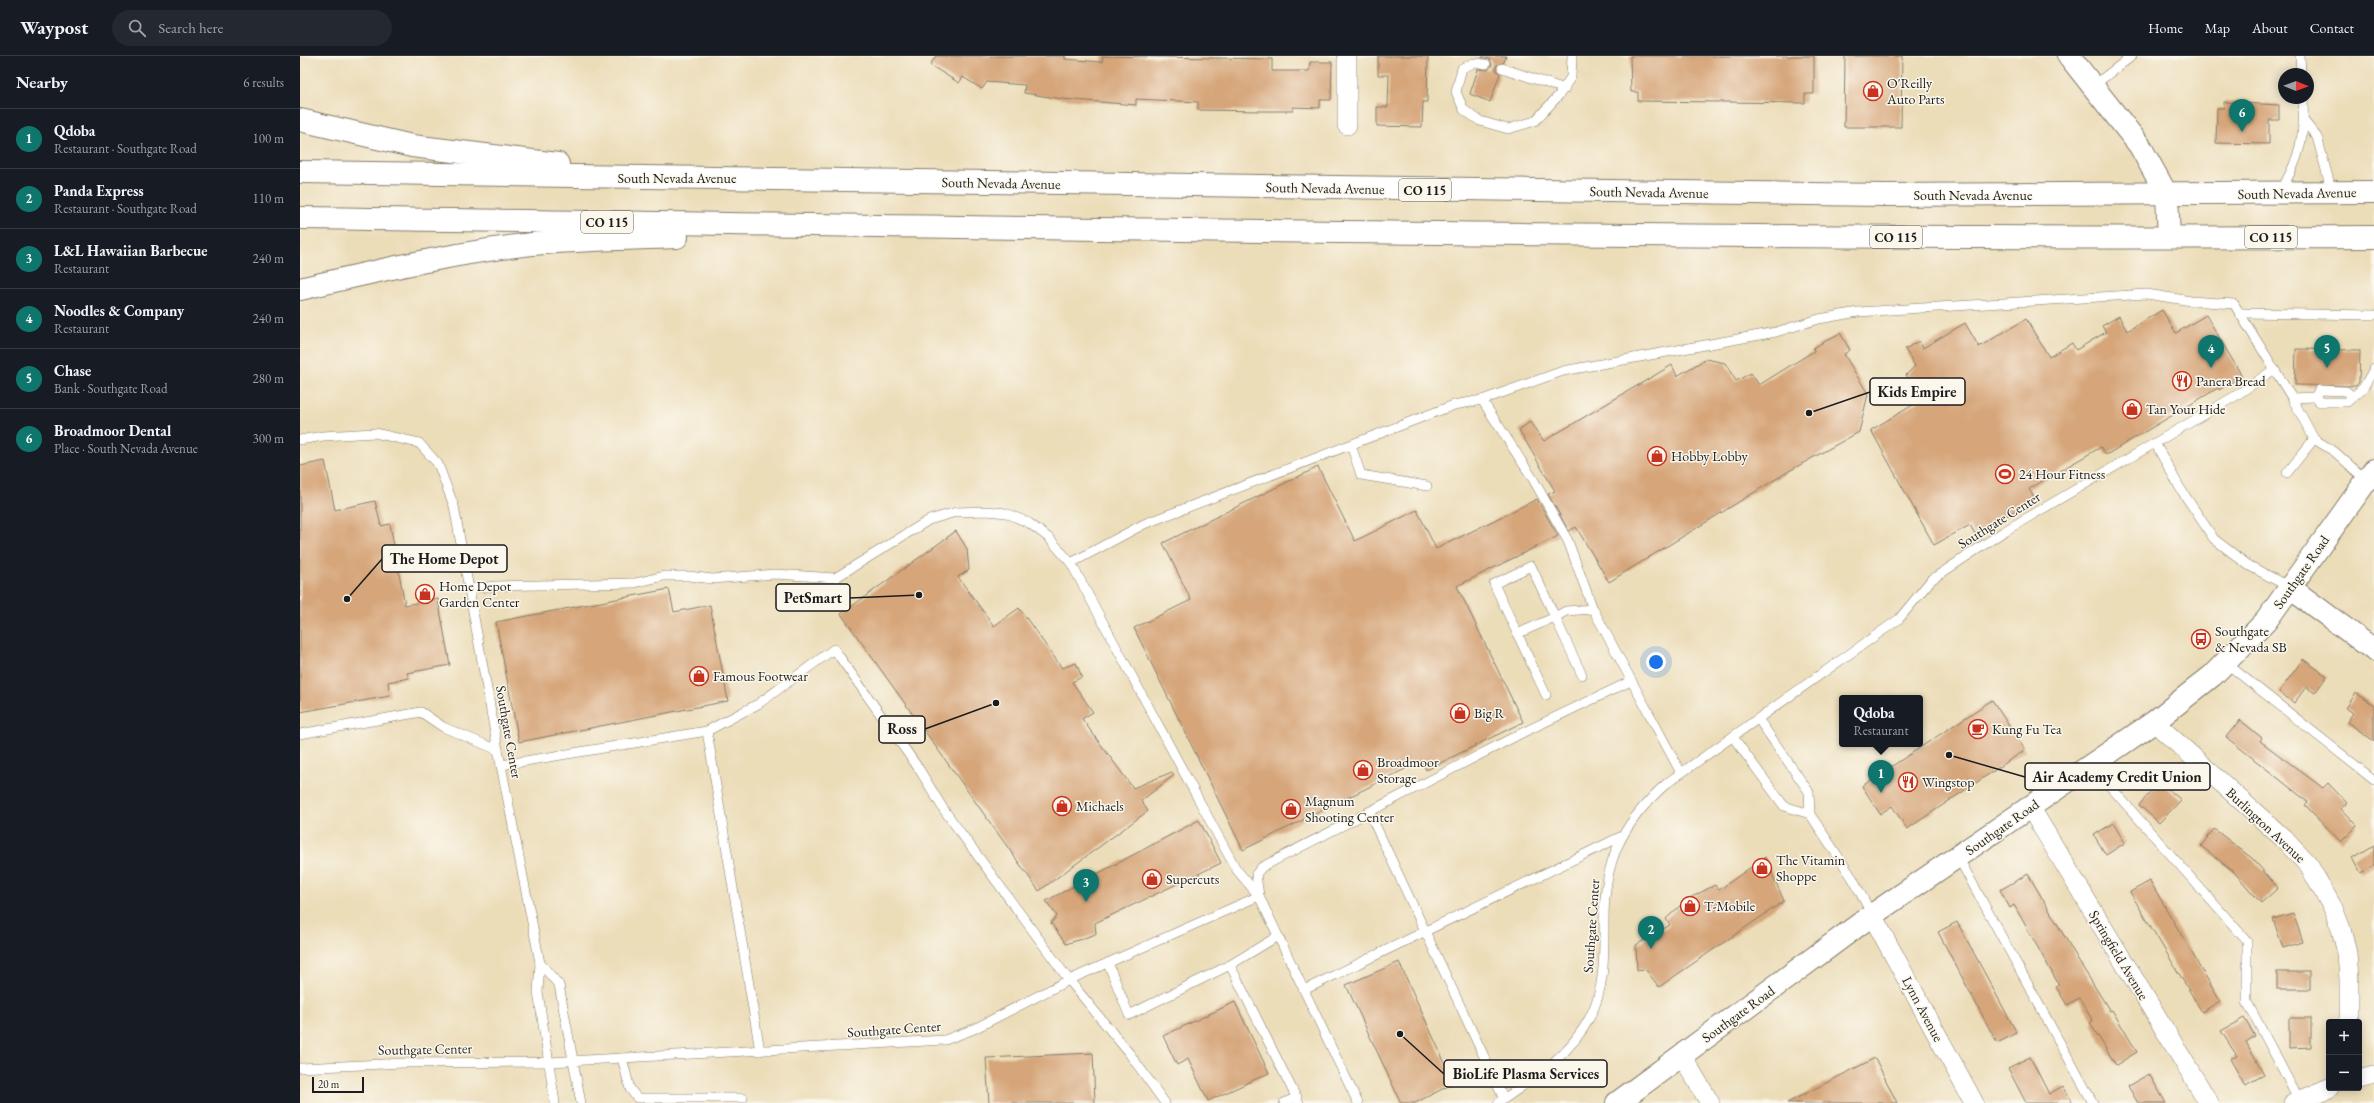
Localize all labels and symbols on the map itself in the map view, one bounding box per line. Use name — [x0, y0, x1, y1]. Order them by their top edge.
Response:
north arrow — [2278, 68, 2314, 104]
place label: O'Reilly Auto Parts — [1886, 74, 1945, 108]
shop icon: O'Reilly Auto Parts — [1862, 80, 1884, 102]
pin: 6 — [2229, 99, 2255, 132]
street label: South Nevada Avenue — [618, 169, 737, 187]
street label: South Nevada Avenue — [941, 173, 1061, 193]
street label: South Nevada Avenue — [1265, 178, 1385, 198]
road number: CO 115 — [1399, 179, 1451, 201]
street label: South Nevada Avenue — [1589, 182, 1709, 202]
street label: South Nevada Avenue — [2237, 183, 2357, 203]
street label: South Nevada Avenue — [1914, 186, 2033, 204]
road number: CO 115 — [581, 211, 633, 233]
road number: CO 115 — [1870, 226, 1922, 248]
road number: CO 115 — [2245, 226, 2297, 248]
pin: 4 — [2198, 335, 2224, 368]
pin: 5 — [2314, 335, 2340, 368]
restaurant icon: Panera Bread — [2171, 370, 2193, 392]
place label: Panera Bread — [2196, 372, 2266, 390]
callout: Kids Empire — [1870, 378, 1965, 405]
text: Kids Empire — [1878, 382, 1956, 401]
shop icon: Tan Your Hide — [2121, 398, 2143, 420]
place label: Tan Your Hide — [2146, 400, 2226, 418]
shop icon: Hobby Lobby — [1646, 445, 1668, 467]
place label: Hobby Lobby — [1671, 447, 1748, 465]
sports icon: 24 Hour Fitness — [1994, 463, 2016, 485]
place label: 24 Hour Fitness — [2019, 465, 2106, 483]
street label: Southgate Center — [1954, 487, 2044, 553]
street label: Southgate Road — [2269, 531, 2334, 612]
callout: The Home Depot — [382, 545, 507, 572]
text: The Home Depot — [389, 549, 499, 568]
place label: Home Depot Garden Center — [439, 577, 520, 611]
shop icon: Home Depot Garden Center — [414, 583, 436, 605]
callout: PetSmart — [776, 584, 850, 611]
text: PetSmart — [784, 588, 843, 607]
place label: Southgate & Nevada SB — [2215, 622, 2287, 656]
bus stop icon: Southgate & Nevada SB — [2190, 628, 2212, 650]
your location — [1646, 652, 1666, 672]
shop icon: Famous Footwear — [688, 665, 710, 687]
place label: Famous Footwear — [713, 667, 808, 685]
street label: Southgate Center — [492, 684, 526, 780]
shop icon: Big R — [1449, 702, 1471, 724]
place label: Big R — [1474, 704, 1506, 722]
callout: Ross — [879, 716, 925, 743]
cafe icon: Kung Fu Tea — [1967, 718, 1989, 740]
text: Ross — [887, 719, 917, 738]
place label: Kung Fu Tea — [1992, 720, 2062, 738]
place label: Broadmoor Storage — [1377, 753, 1439, 787]
shop icon: Broadmoor Storage — [1352, 759, 1374, 781]
pin: 1 — [1868, 760, 1894, 793]
callout: Air Academy Credit Union — [2025, 763, 2210, 790]
text: Air Academy Credit Union — [2031, 767, 2202, 786]
restaurant icon: Wingstop — [1897, 771, 1919, 793]
place label: Wingstop — [1922, 773, 1975, 791]
street label: Burlington Avenue — [2222, 784, 2310, 867]
place label: Magnum Shooting Center — [1305, 792, 1394, 826]
street label: Southgate Road — [1962, 794, 2043, 859]
shop icon: Michaels — [1051, 795, 1073, 817]
place label: Michaels — [1076, 797, 1124, 815]
shop icon: Magnum Shooting Center — [1280, 798, 1302, 820]
place label: The Vitamin Shoppe — [1776, 851, 1846, 885]
shop icon: The Vitamin Shoppe — [1751, 857, 1773, 879]
shop icon: Supercuts — [1141, 868, 1163, 890]
pin: 3 — [1073, 869, 1099, 902]
place label: Supercuts — [1166, 870, 1220, 888]
street label: Southgate Center — [1579, 878, 1603, 974]
shop icon: T-Mobile — [1679, 895, 1701, 917]
place label: T-Mobile — [1704, 897, 1756, 915]
street label: Springfield Avenue — [2085, 907, 2153, 1004]
pin: 2 — [1638, 916, 1664, 949]
street label: Lynn Avenue — [1898, 973, 1948, 1045]
street label: Southgate Road — [1698, 981, 1779, 1047]
street label: Southgate Center — [846, 1017, 942, 1041]
street label: Southgate Center — [378, 1039, 473, 1059]
callout: BioLife Plasma Services — [1444, 1060, 1607, 1087]
text: BioLife Plasma Services — [1453, 1064, 1599, 1083]
scale bar — [312, 1075, 364, 1094]

